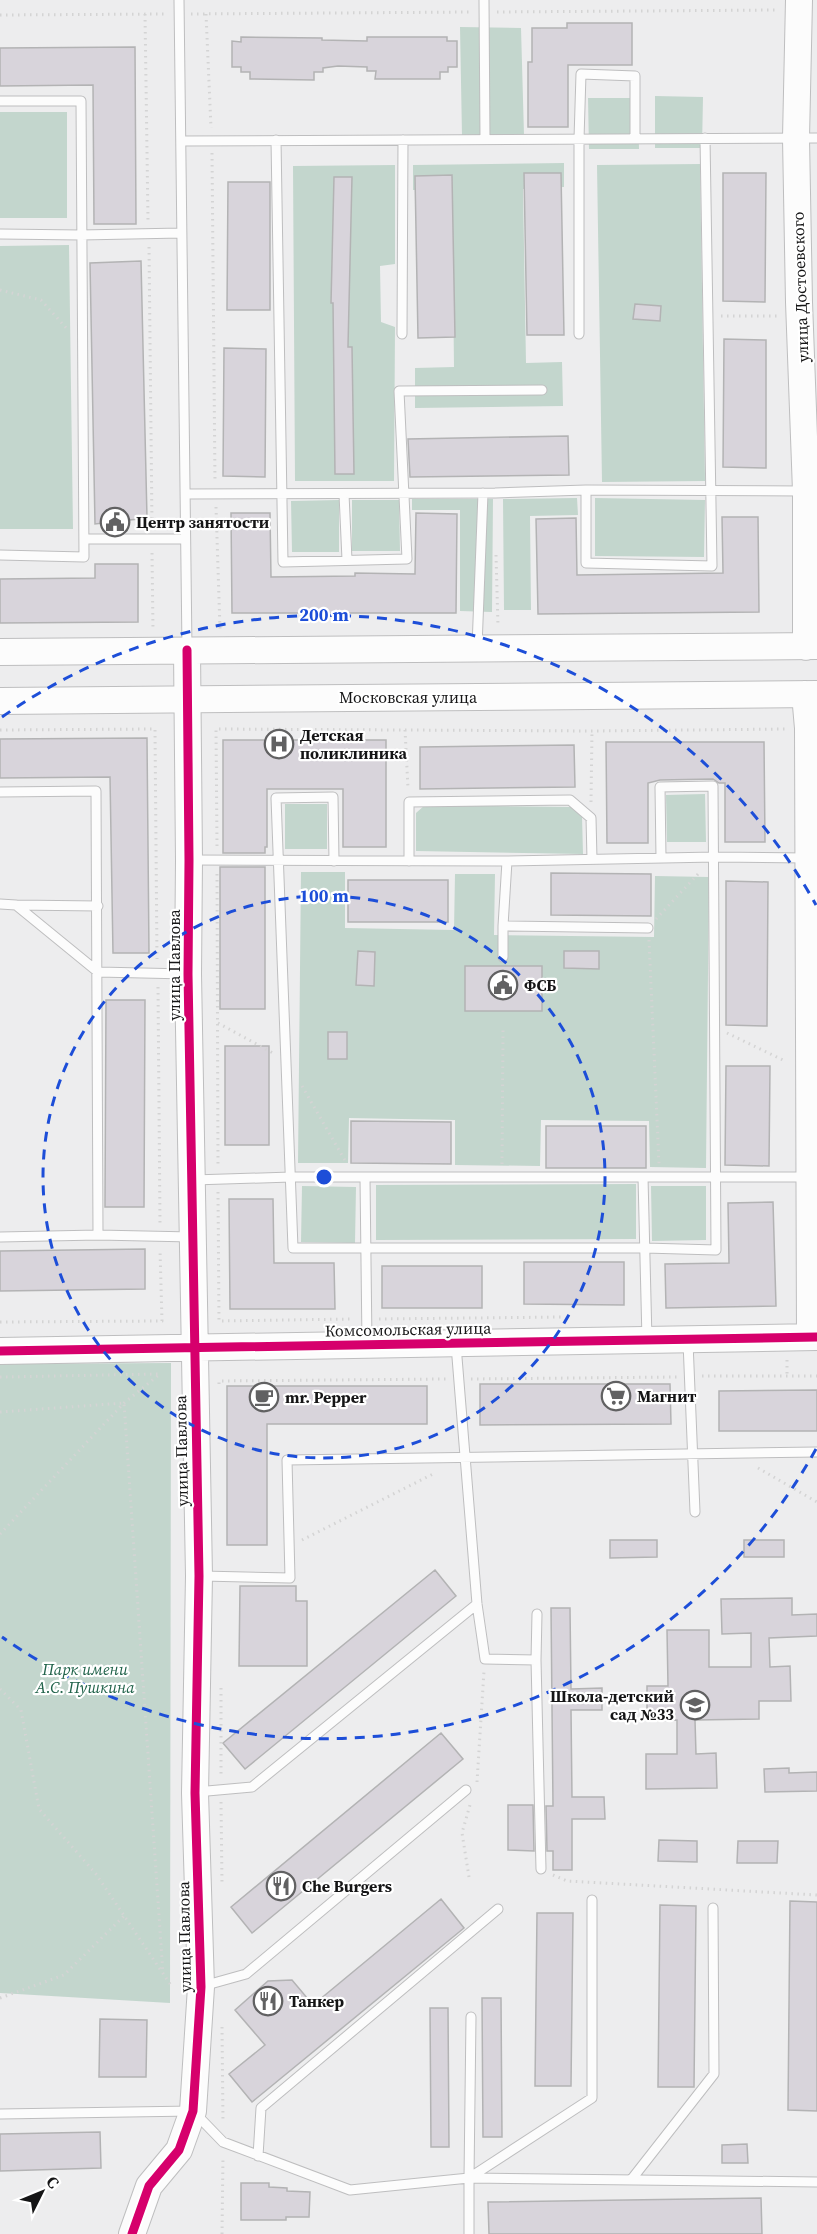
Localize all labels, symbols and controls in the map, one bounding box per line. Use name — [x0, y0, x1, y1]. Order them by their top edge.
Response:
street label: улица Достоевского — [786, 211, 814, 363]
public building icon: Центр занятости — [99, 506, 131, 538]
place label: Центр занятости — [136, 511, 270, 533]
text: 200 m — [299, 602, 349, 627]
street label: Московская улица — [339, 686, 478, 708]
place label: Детская поликлиника — [300, 724, 408, 764]
hospital icon: Детская поликлиника — [263, 728, 295, 760]
text: 100 m — [299, 883, 349, 908]
street label: улица Павлова — [163, 908, 185, 1021]
public building icon: ФСБ — [487, 969, 519, 1001]
place label: ФСБ — [524, 974, 556, 996]
centre of rings — [314, 1167, 334, 1187]
street label: Комсомольская улица — [325, 1317, 492, 1341]
supermarket icon: Магнит — [600, 1380, 632, 1412]
cafe icon: mr. Pepper — [248, 1381, 280, 1413]
place label: Магнит — [637, 1385, 697, 1407]
place label: mr. Pepper — [285, 1386, 367, 1408]
street label: улица Павлова — [169, 1394, 193, 1507]
park label: Парк имени А.С. Пушкина — [34, 1658, 135, 1698]
place label: Школа-детский сад №33 — [550, 1685, 675, 1725]
school or university icon: Школа-детский сад №33 — [679, 1689, 711, 1721]
restaurant icon: Che Burgers — [265, 1870, 297, 1902]
place label: Che Burgers — [302, 1875, 392, 1897]
street label: улица Павлова — [172, 1880, 196, 1993]
restaurant icon: Танкер — [252, 1985, 284, 2017]
place label: Танкер — [289, 1990, 344, 2012]
north arrow — [12, 2162, 72, 2222]
text: С — [42, 2171, 64, 2193]

